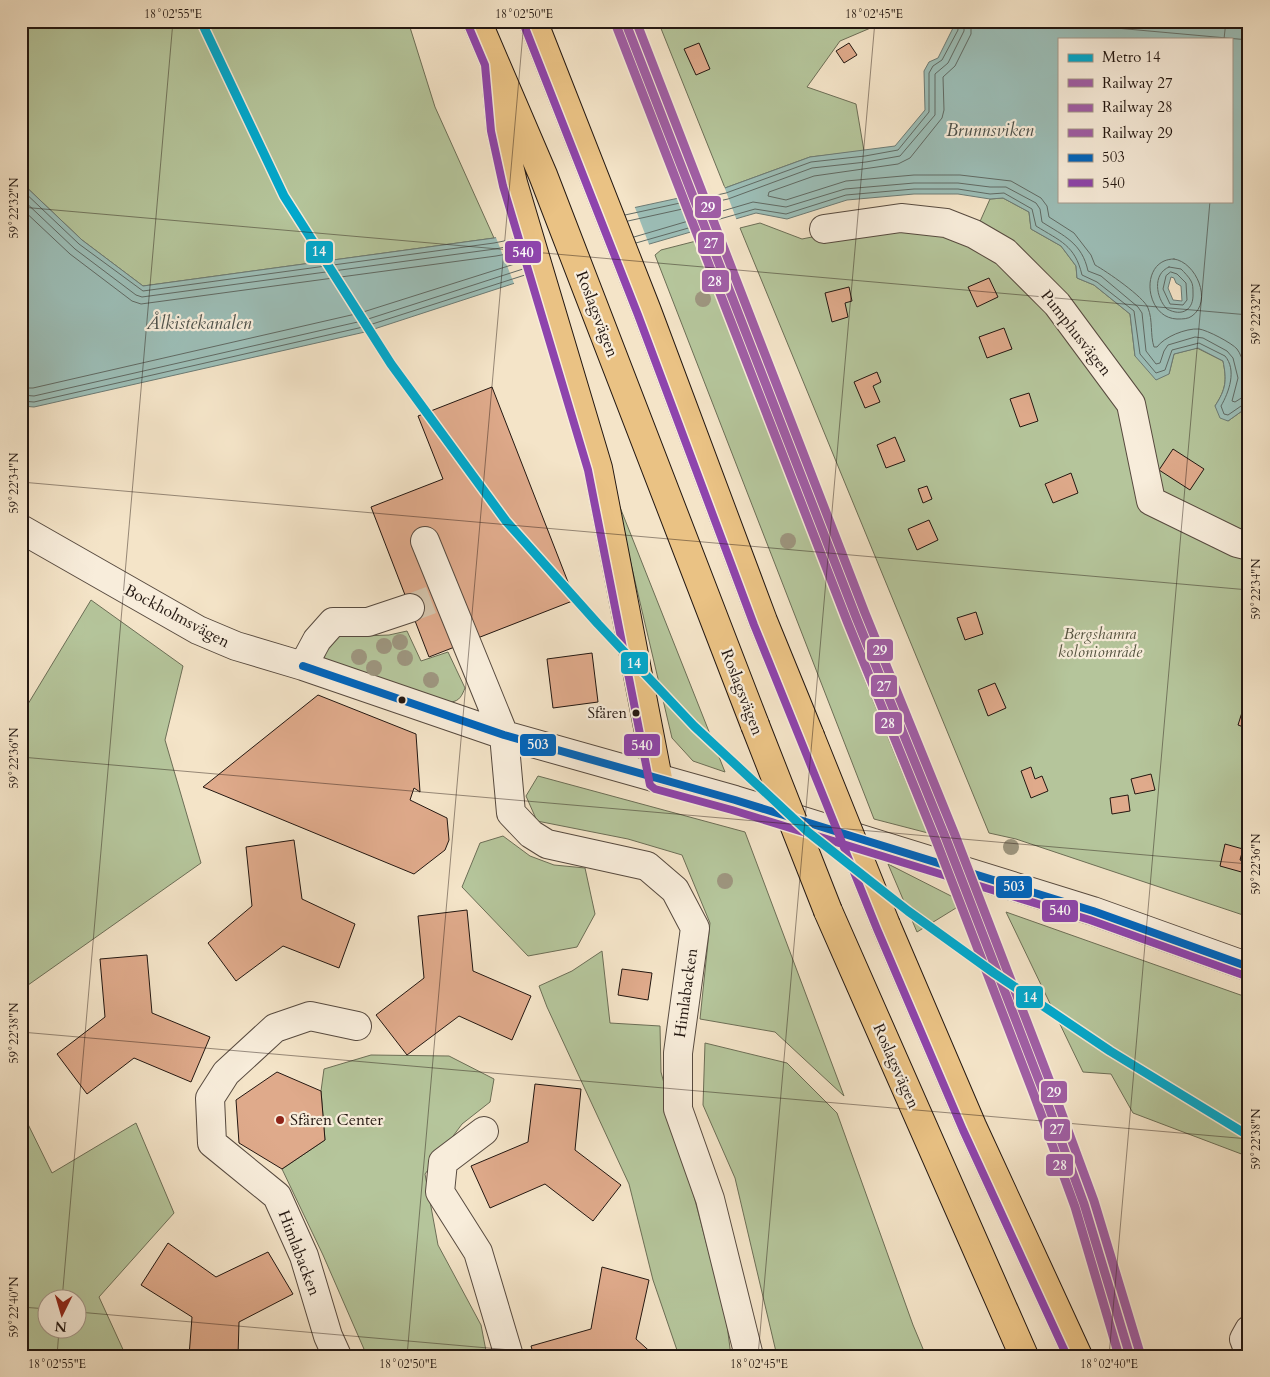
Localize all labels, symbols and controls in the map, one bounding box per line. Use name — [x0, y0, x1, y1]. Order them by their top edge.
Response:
text: 18°02'55"E — [144, 6, 202, 22]
text: 18°02'50"E — [495, 6, 553, 22]
text: 18°02'45"E — [845, 6, 903, 22]
legend — [1058, 38, 1232, 202]
text: Metro 14 — [1102, 47, 1161, 67]
text: Railway 27 — [1102, 73, 1173, 93]
text: Railway 28 — [1102, 97, 1173, 117]
water label: Brunnsviken — [946, 118, 1034, 143]
text: Railway 29 — [1102, 123, 1173, 143]
text: 503 — [1102, 147, 1125, 167]
text: 540 — [1102, 173, 1125, 193]
text: 59°22'32"N — [6, 177, 22, 238]
line badge: 29 — [694, 195, 722, 219]
text: 29 — [701, 198, 715, 217]
line badge: 27 — [697, 231, 725, 255]
text: 27 — [704, 234, 718, 253]
line badge: 14 — [305, 240, 334, 264]
line badge: 540 — [504, 240, 542, 264]
text: 14 — [312, 242, 326, 261]
text: 540 — [512, 243, 534, 262]
street label: Roslagsvägen — [570, 268, 624, 360]
line badge: 28 — [701, 269, 730, 293]
text: 28 — [708, 272, 722, 291]
text: 59°22'32"N — [1248, 283, 1264, 344]
street label: Pumphusvägen — [1035, 285, 1117, 381]
water label: Ålkistekanalen — [146, 311, 252, 336]
text: 59°22'34"N — [6, 452, 22, 513]
text: 59°22'34"N — [1248, 558, 1264, 619]
street label: Bockholmsvägen — [121, 579, 233, 653]
park label: Bergshamra koloniområde — [1058, 623, 1143, 663]
line badge: 29 — [866, 638, 894, 662]
text: 29 — [873, 641, 887, 660]
street label: Roslagsvägen — [715, 646, 769, 738]
line badge: 14 — [620, 651, 649, 675]
text: 14 — [627, 654, 641, 673]
line badge: 27 — [870, 674, 898, 698]
text: 27 — [877, 677, 891, 696]
unlabelled marker — [397, 695, 407, 705]
place label: Sfären — [588, 703, 627, 723]
marker: Sfären — [631, 708, 641, 718]
line badge: 28 — [874, 711, 903, 735]
text: 28 — [881, 714, 895, 733]
text: 59°22'36"N — [6, 727, 22, 788]
line badge: 503 — [519, 733, 557, 757]
line badge: 540 — [623, 733, 661, 757]
text: 503 — [527, 735, 549, 754]
text: 540 — [631, 736, 653, 755]
text: 59°22'36"N — [1248, 833, 1264, 894]
line badge: 503 — [995, 875, 1033, 899]
text: 503 — [1003, 877, 1025, 896]
line badge: 540 — [1041, 899, 1079, 923]
text: 540 — [1049, 901, 1071, 920]
street label: Himlabacken — [669, 947, 703, 1039]
line badge: 14 — [1015, 985, 1044, 1009]
text: 14 — [1023, 988, 1037, 1007]
text: 59°22'38"N — [6, 1002, 22, 1063]
street label: Roslagsvägen — [867, 1020, 925, 1112]
line badge: 29 — [1040, 1080, 1068, 1104]
text: 29 — [1047, 1083, 1061, 1102]
text: 59°22'38"N — [1248, 1108, 1264, 1169]
place label: Sfären Center — [290, 1109, 383, 1131]
marker: Sfären Center — [274, 1114, 286, 1126]
line badge: 27 — [1043, 1118, 1071, 1142]
text: 27 — [1050, 1120, 1064, 1139]
line badge: 28 — [1045, 1153, 1074, 1177]
text: 28 — [1053, 1156, 1067, 1175]
street label: Himlabacken — [273, 1207, 325, 1299]
text: 59°22'40"N — [6, 1276, 22, 1337]
north arrow — [38, 1290, 88, 1340]
text: N — [54, 1316, 68, 1336]
text: 18°02'55"E — [28, 1356, 86, 1372]
text: 18°02'50"E — [379, 1356, 437, 1372]
text: 18°02'45"E — [730, 1356, 788, 1372]
text: 18°02'40"E — [1080, 1356, 1138, 1372]

